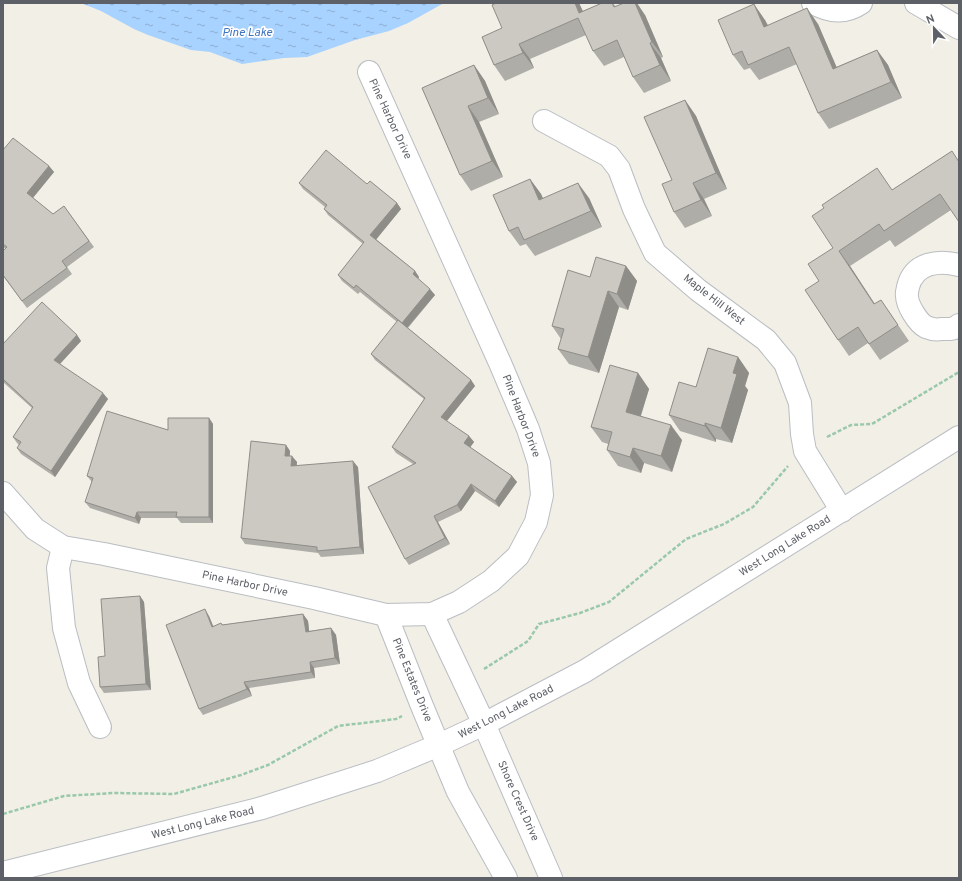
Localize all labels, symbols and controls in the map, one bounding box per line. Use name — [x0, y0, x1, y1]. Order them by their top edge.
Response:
north arrow — [914, 8, 954, 48]
text: N — [924, 12, 937, 28]
water label: Pine Lake — [222, 25, 273, 41]
street label: Pine Harbor Drive — [365, 76, 415, 162]
street label: Maple Hill West — [680, 271, 748, 329]
street label: Pine Harbor Drive — [499, 373, 543, 459]
street label: West Long Lake Road — [737, 512, 833, 580]
street label: Pine Harbor Drive — [201, 568, 289, 600]
street label: Pine Estates Drive — [389, 636, 435, 724]
street label: West Long Lake Road — [456, 682, 556, 742]
street label: Shore Crest Drive — [494, 759, 542, 843]
street label: West Long Lake Road — [150, 803, 256, 843]

